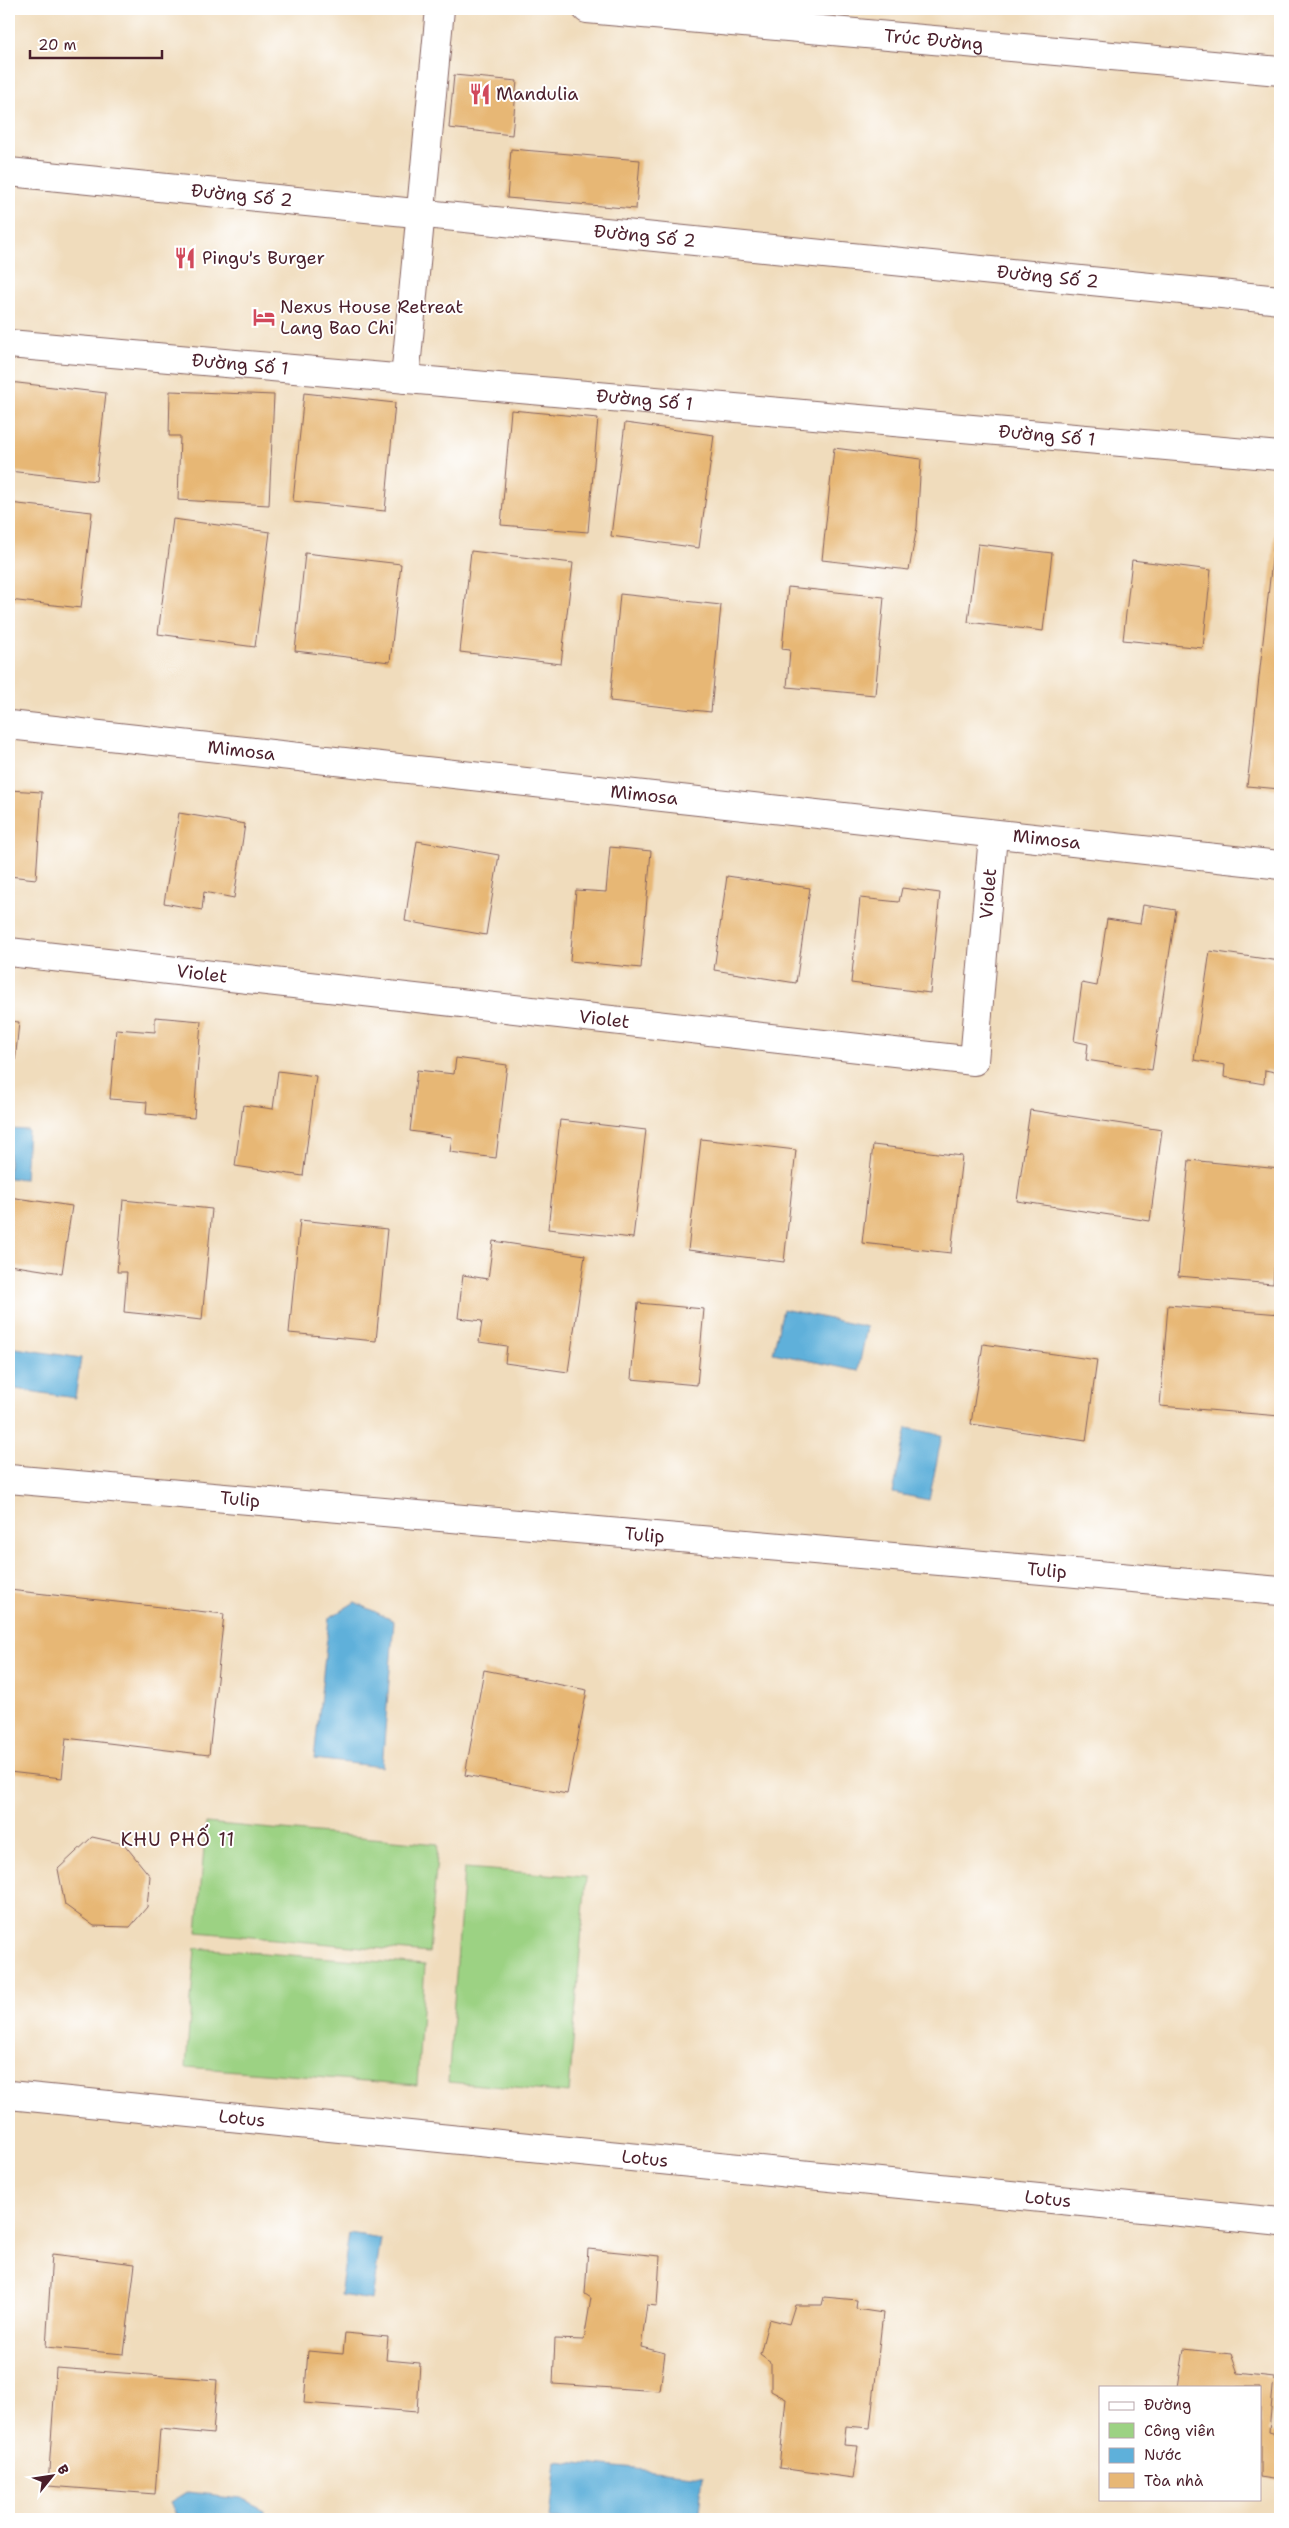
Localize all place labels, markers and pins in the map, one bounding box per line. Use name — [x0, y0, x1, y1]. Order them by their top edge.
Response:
restaurant icon: Mandulia — [467, 81, 493, 107]
place label: Mandulia — [496, 82, 578, 106]
restaurant icon: Pingu's Burger — [172, 245, 198, 271]
place label: Pingu's Burger — [202, 246, 325, 270]
place label: Nexus House Retreat Lang Bao Chi — [280, 295, 463, 340]
hotel icon: Nexus House Retreat Lang Bao Chi — [251, 304, 277, 330]

